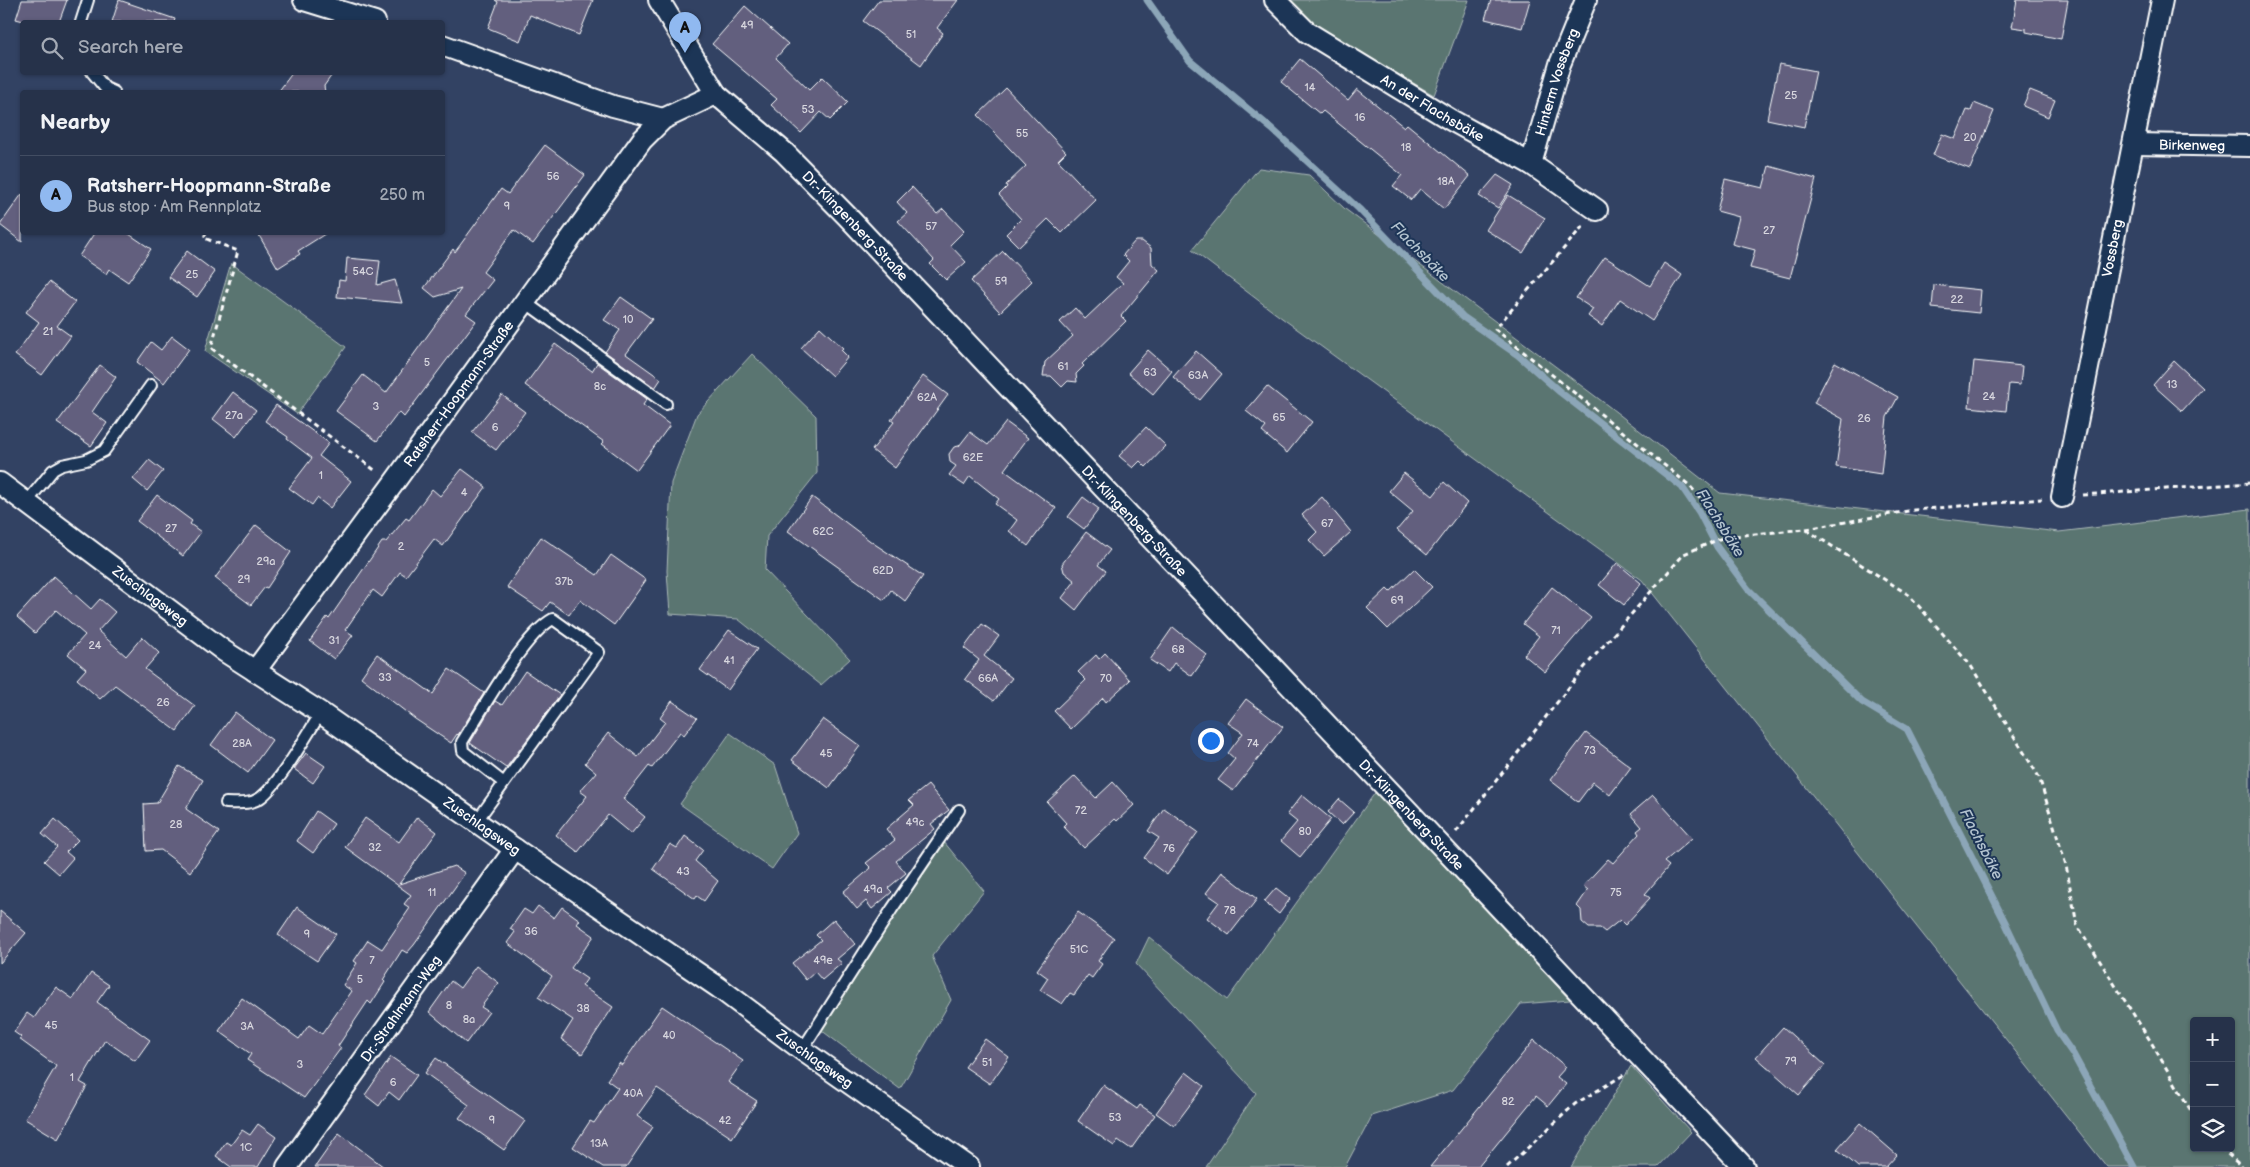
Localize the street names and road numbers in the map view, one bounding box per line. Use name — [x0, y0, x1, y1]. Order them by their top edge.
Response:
street label: Hinterm Vossberg — [1531, 26, 1582, 138]
street label: An der Flachsbäke — [1378, 71, 1487, 145]
street label: Birkenweg — [2159, 136, 2225, 154]
street label: Dr.-Klingenberg-Straße — [799, 167, 912, 284]
street label: Vossberg — [2098, 218, 2126, 278]
street label: Ratsherr-Hoopmann-Straße — [400, 317, 517, 470]
street label: Dr.-Klingenberg-Straße — [1078, 462, 1191, 580]
street label: Zuschlagsweg — [109, 561, 191, 630]
street label: Dr.-Klingenberg-Straße — [1355, 756, 1468, 874]
street label: Zuschlagsweg — [440, 793, 524, 859]
street label: Dr.-Strahlmann-Weg — [357, 952, 445, 1065]
street label: Zuschlagsweg — [773, 1025, 856, 1092]

